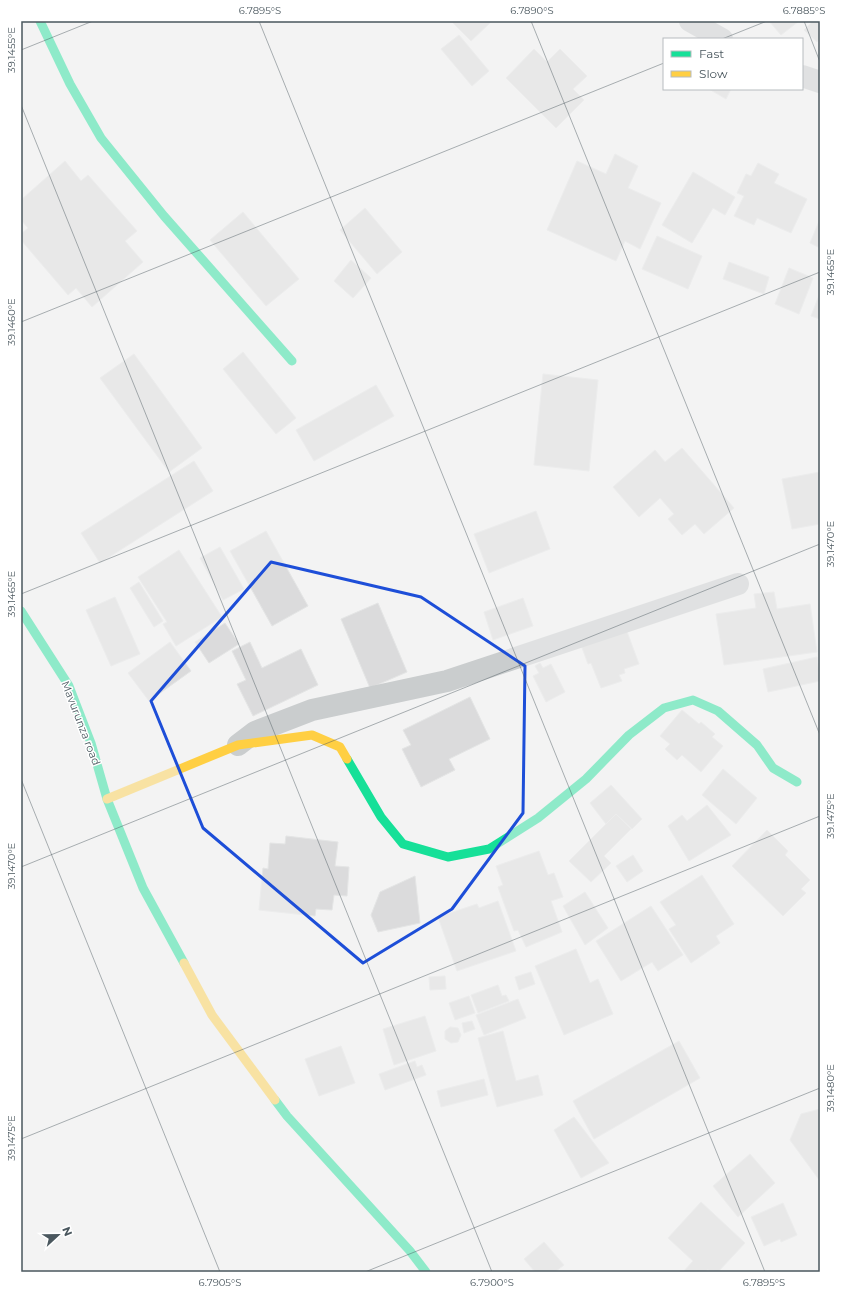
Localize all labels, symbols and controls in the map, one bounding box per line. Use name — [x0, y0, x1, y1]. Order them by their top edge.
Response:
text: 6.7895°S — [239, 4, 281, 17]
text: 6.7890°S — [510, 4, 554, 17]
text: 6.7885°S — [783, 4, 825, 17]
text: 39.1455°E — [5, 27, 18, 73]
legend — [663, 38, 803, 90]
text: Fast — [699, 46, 724, 61]
text: Slow — [699, 66, 728, 81]
text: 39.1465°E — [824, 249, 837, 295]
text: 39.1460°E — [5, 298, 18, 346]
text: 39.1470°E — [824, 520, 837, 567]
text: 39.1465°E — [5, 571, 18, 617]
street label: Mavurunza road — [58, 679, 104, 767]
text: 39.1475°E — [824, 793, 837, 839]
text: 39.1470°E — [5, 842, 18, 889]
text: 39.1480°E — [824, 1064, 837, 1112]
text: 39.1475°E — [5, 1115, 18, 1161]
north arrow — [38, 1215, 78, 1255]
text: N — [59, 1225, 75, 1238]
text: 6.7905°S — [199, 1276, 241, 1289]
text: 6.7900°S — [470, 1276, 514, 1289]
text: 6.7895°S — [743, 1276, 785, 1289]

